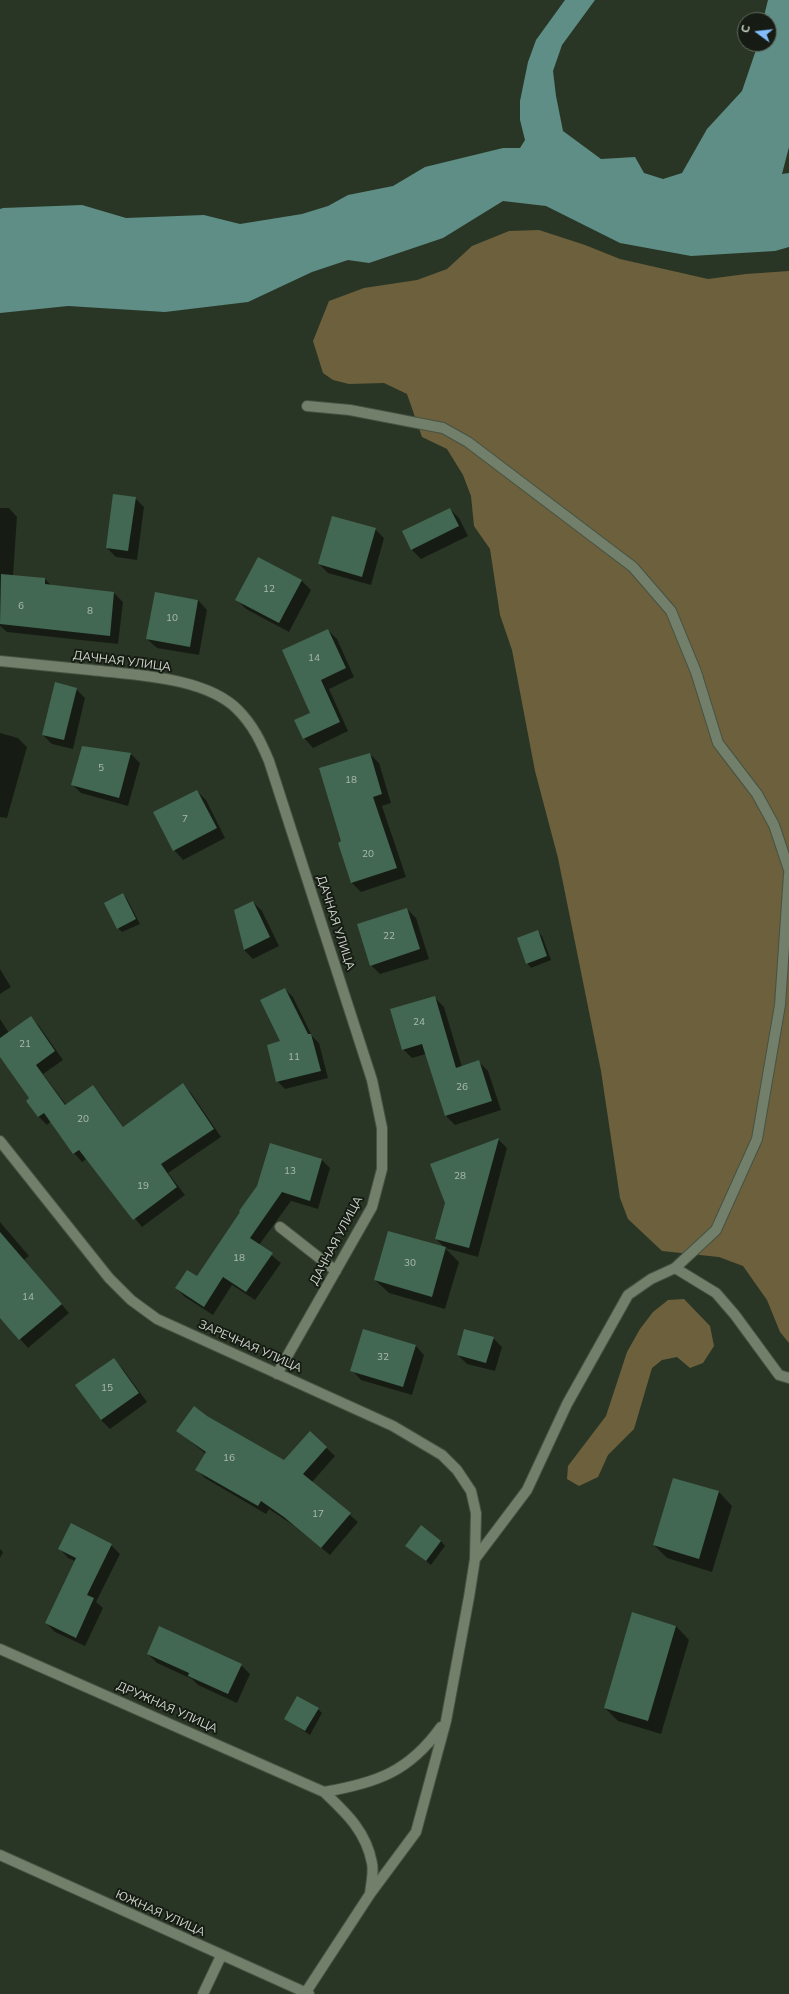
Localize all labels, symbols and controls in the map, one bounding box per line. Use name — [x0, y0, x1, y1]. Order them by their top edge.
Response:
north arrow — [737, 12, 777, 52]
text: С — [738, 23, 754, 35]
house number: 12 — [263, 584, 275, 596]
house number: 6 — [18, 601, 24, 613]
house number: 8 — [87, 606, 93, 618]
house number: 10 — [166, 613, 178, 625]
street label: ДАЧНАЯ УЛИЦА — [72, 649, 172, 675]
house number: 14 — [308, 653, 320, 665]
house number: 5 — [98, 763, 104, 775]
house number: 18 — [345, 775, 357, 787]
house number: 7 — [182, 814, 188, 826]
house number: 20 — [362, 849, 374, 861]
street label: ДАЧНАЯ УЛИЦА — [313, 874, 357, 972]
house number: 22 — [383, 931, 395, 943]
house number: 24 — [413, 1017, 425, 1029]
house number: 21 — [19, 1039, 31, 1051]
house number: 11 — [288, 1052, 300, 1064]
house number: 26 — [456, 1082, 468, 1094]
house number: 20 — [77, 1114, 89, 1126]
house number: 13 — [284, 1166, 296, 1178]
house number: 28 — [454, 1171, 466, 1183]
house number: 19 — [137, 1181, 149, 1193]
street label: ДАЧНАЯ УЛИЦА — [308, 1194, 366, 1288]
house number: 18 — [233, 1253, 245, 1265]
house number: 30 — [404, 1258, 416, 1270]
house number: 14 — [22, 1292, 34, 1304]
street label: ЗАРЕЧНАЯ УЛИЦА — [196, 1318, 304, 1376]
house number: 32 — [377, 1352, 389, 1364]
house number: 15 — [101, 1383, 113, 1395]
house number: 16 — [223, 1453, 235, 1465]
house number: 17 — [312, 1509, 324, 1521]
street label: ДРУЖНАЯ УЛИЦА — [114, 1679, 220, 1737]
street label: ЮЖНАЯ УЛИЦА — [113, 1888, 207, 1940]

